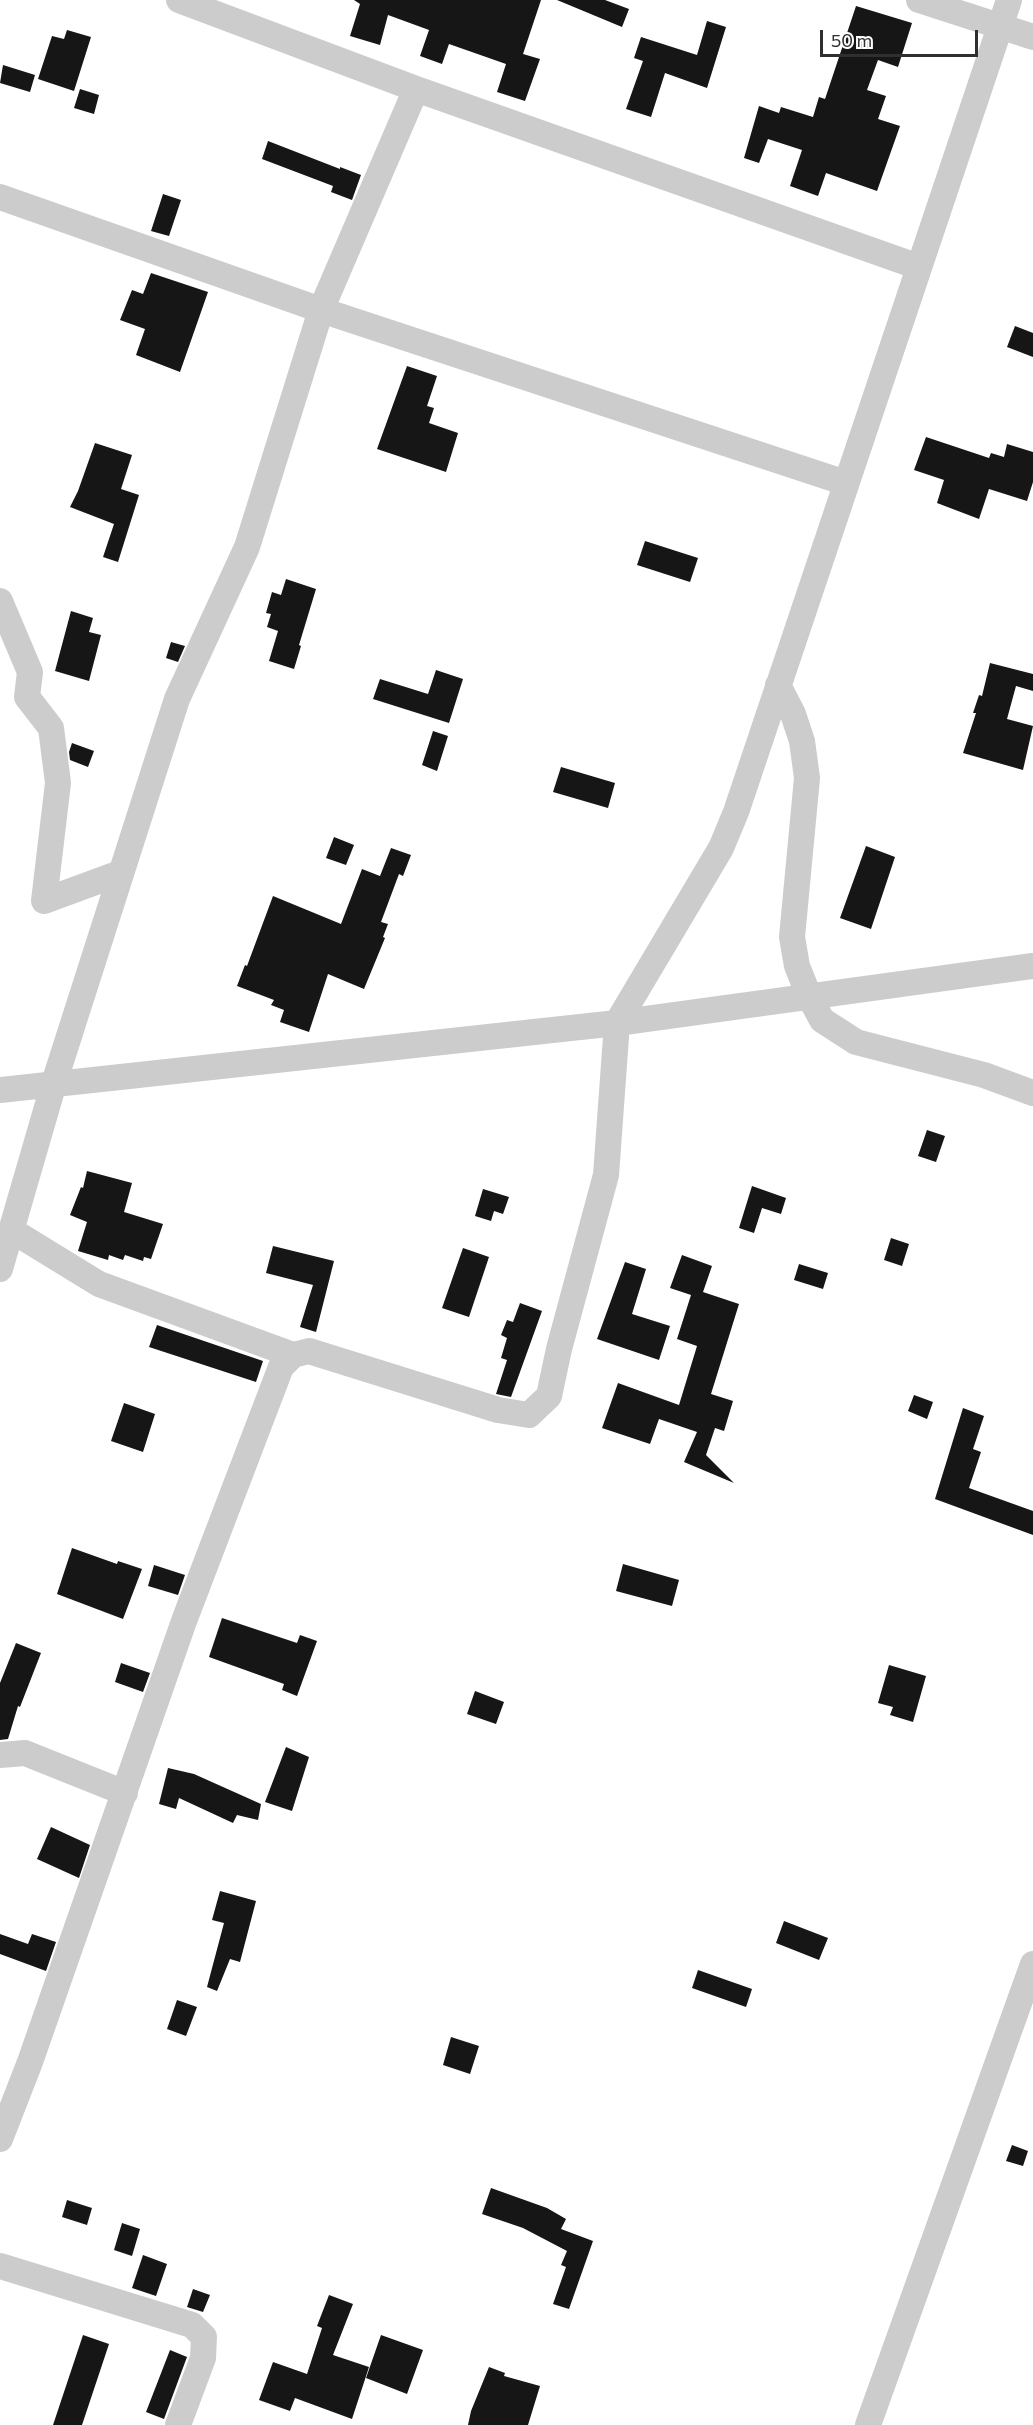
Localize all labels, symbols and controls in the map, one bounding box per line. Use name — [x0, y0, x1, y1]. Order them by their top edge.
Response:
scale bar — [823, 18, 980, 56]
text: 50 m — [831, 29, 872, 51]

